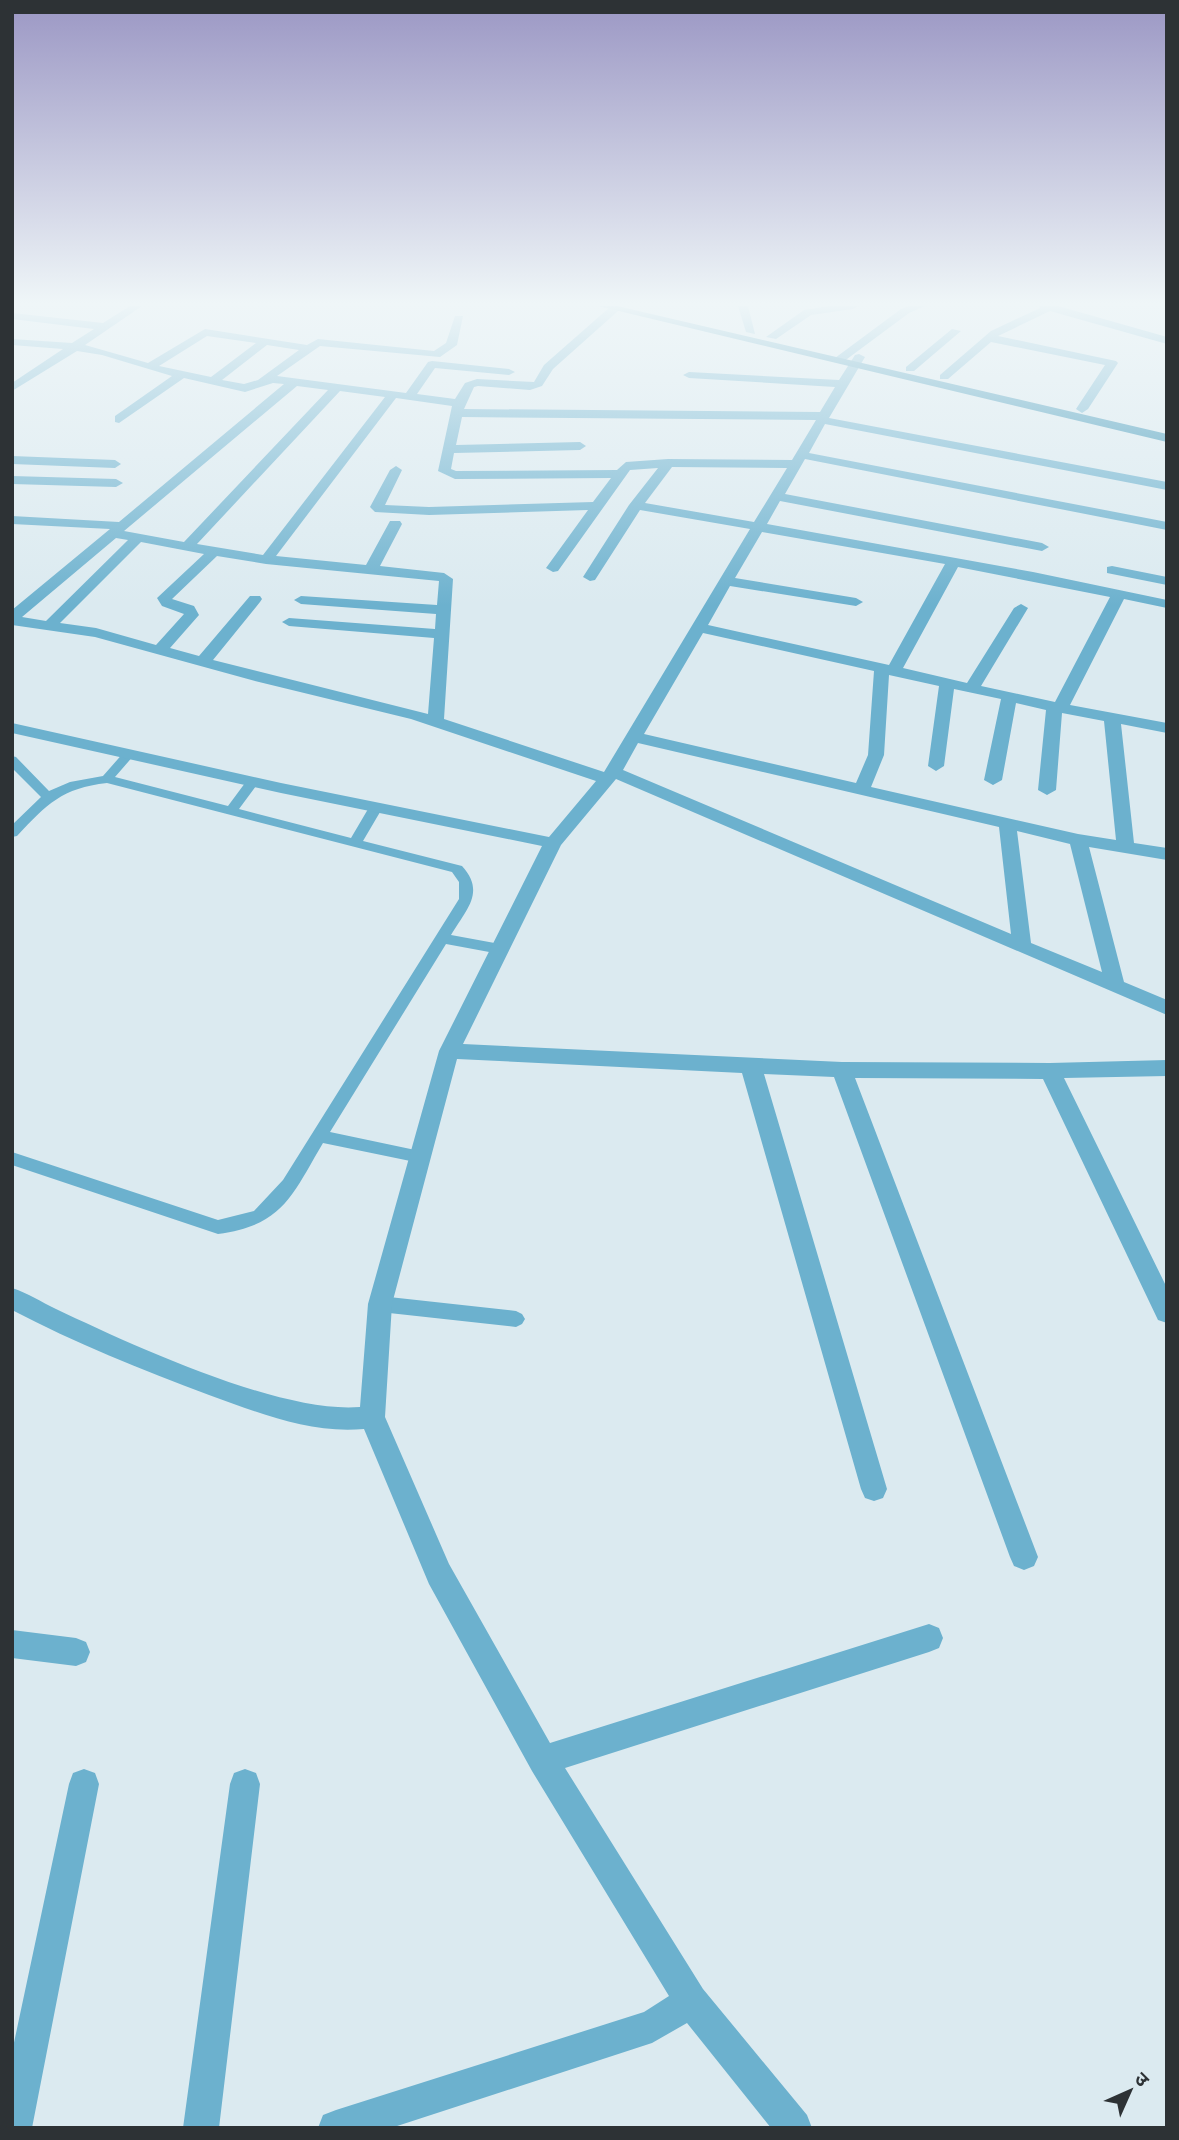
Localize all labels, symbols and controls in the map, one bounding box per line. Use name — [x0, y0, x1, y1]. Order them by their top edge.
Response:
north arrow — [1095, 2056, 1165, 2126]
text: उ — [1130, 2067, 1154, 2091]

